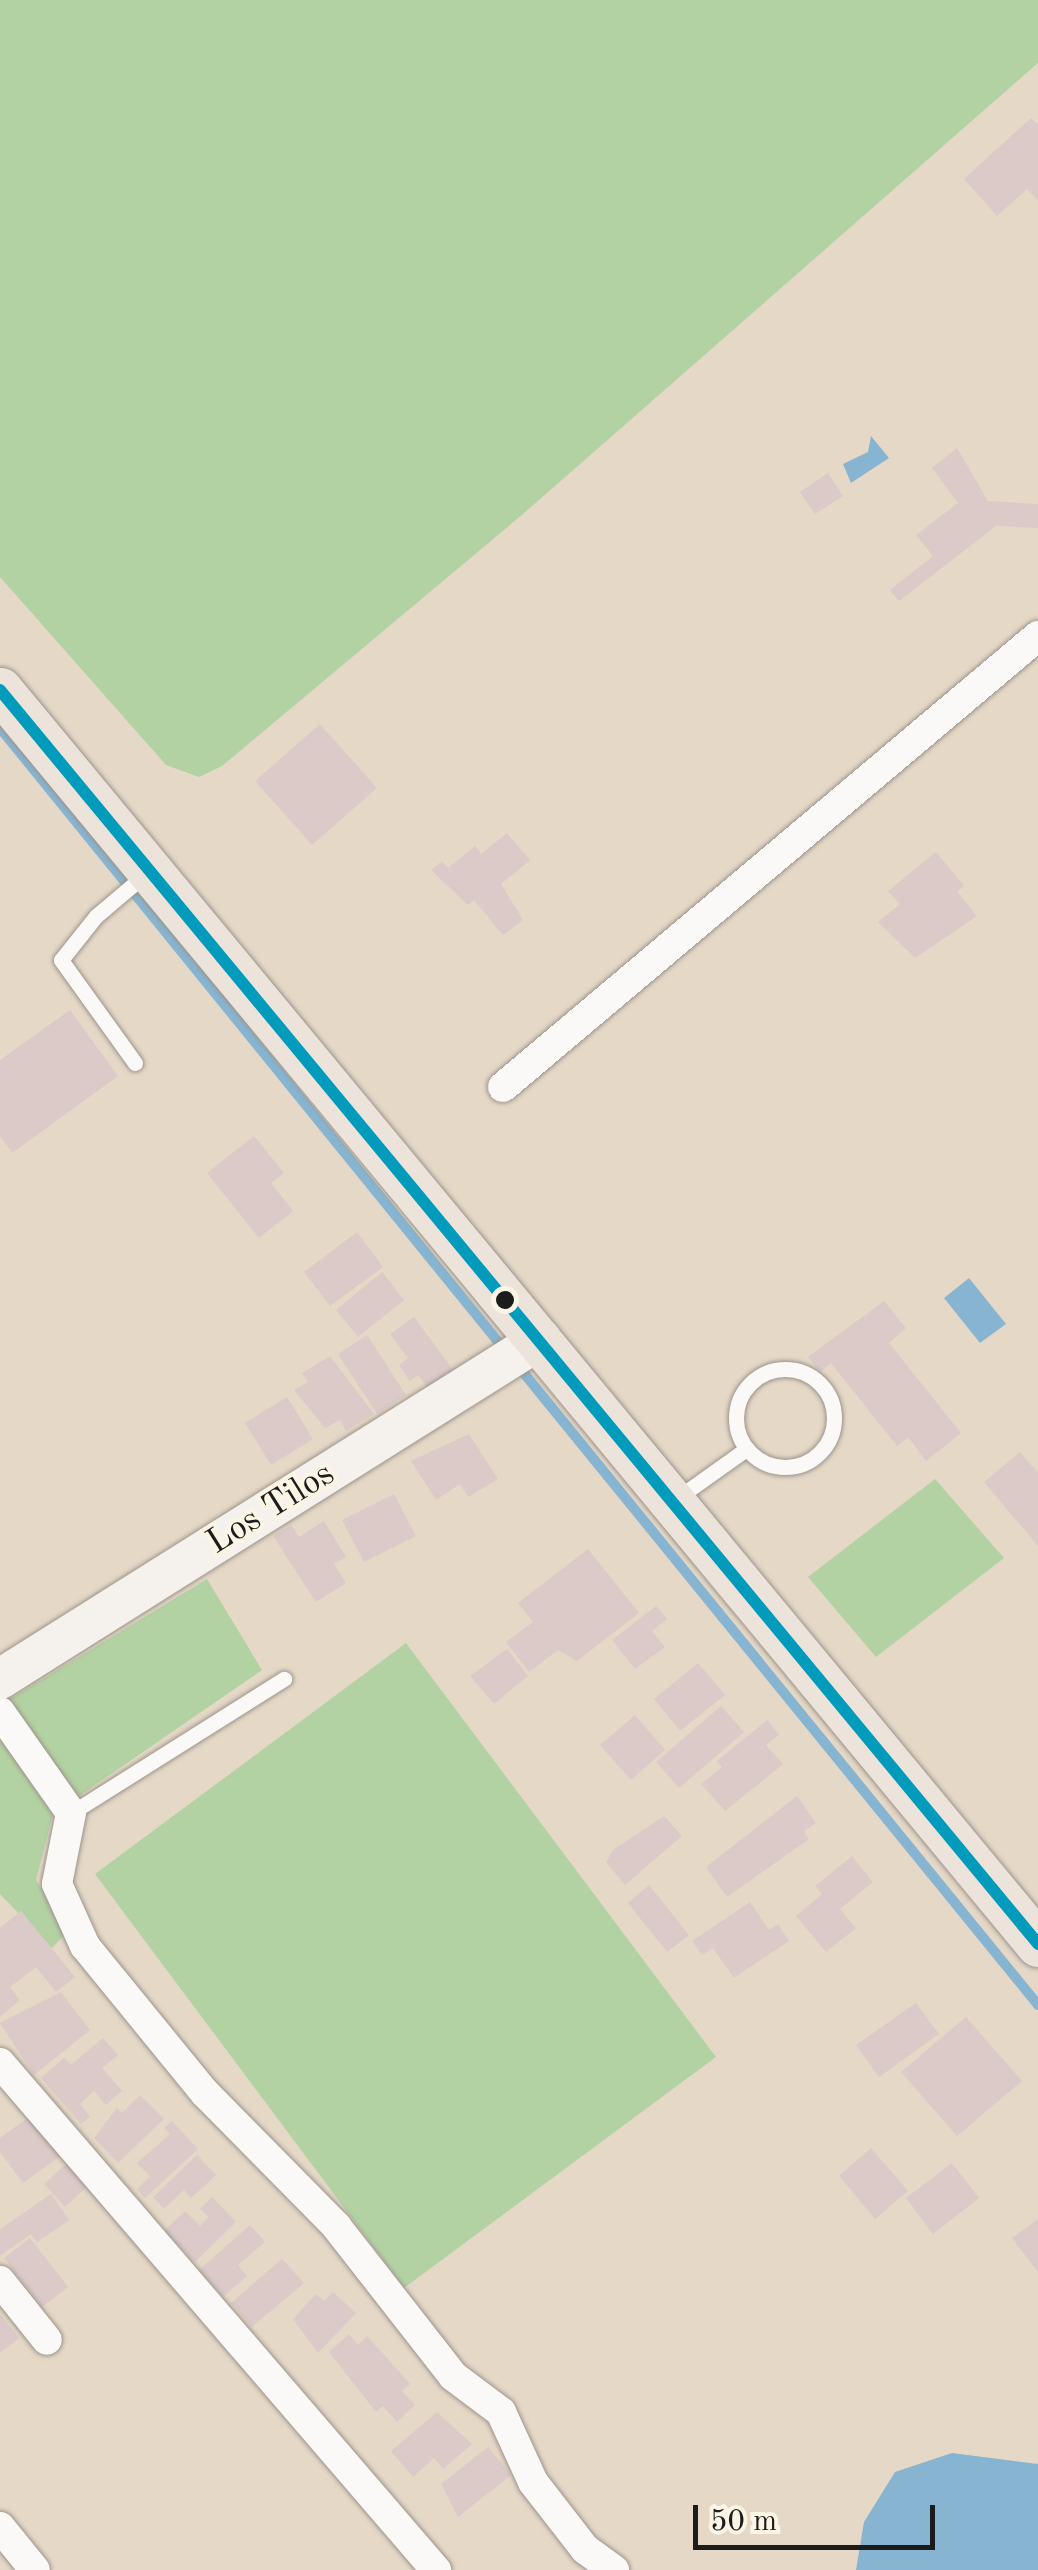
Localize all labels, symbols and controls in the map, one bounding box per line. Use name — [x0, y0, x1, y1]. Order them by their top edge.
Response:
unlabelled marker — [495, 1290, 515, 1310]
street label: Los Tilos — [200, 1454, 342, 1564]
scale bar — [698, 2485, 940, 2547]
text: 50 m — [710, 2507, 777, 2537]

